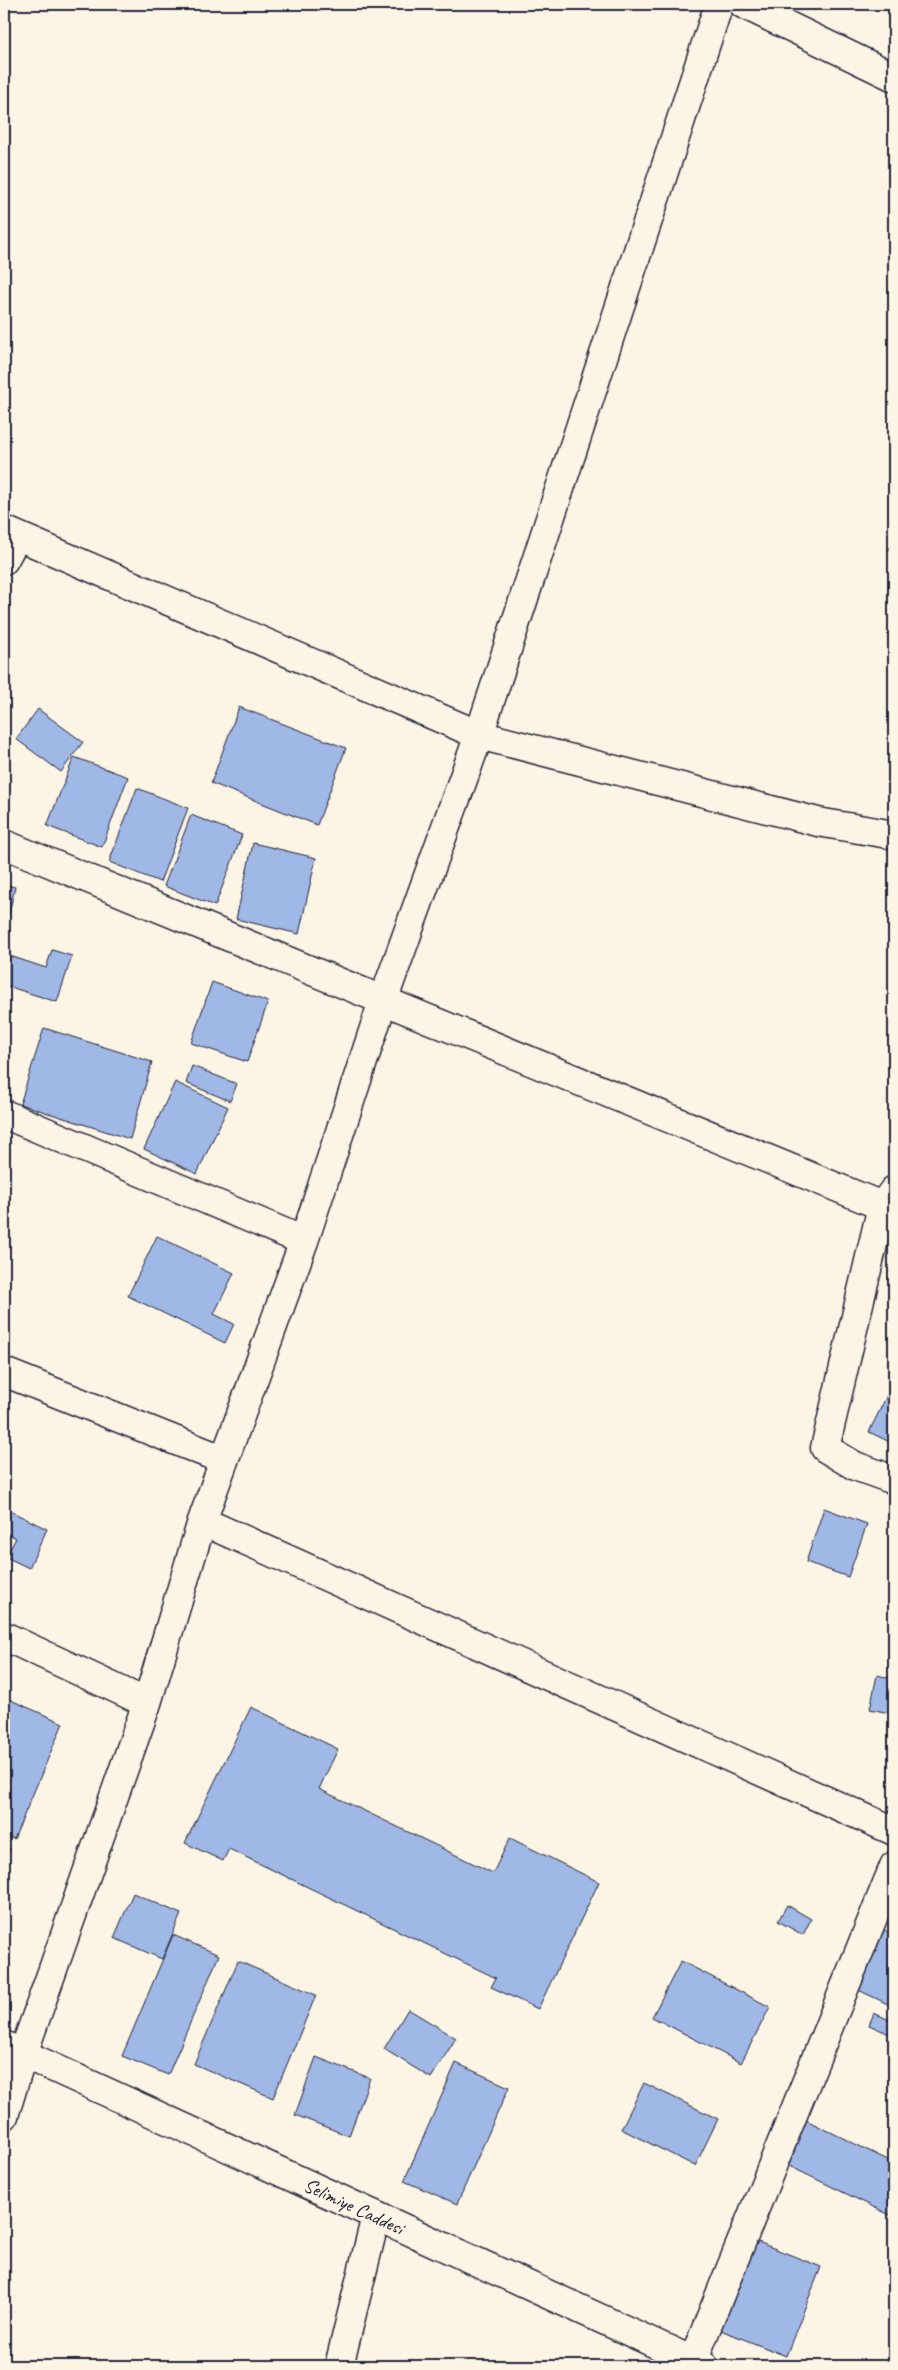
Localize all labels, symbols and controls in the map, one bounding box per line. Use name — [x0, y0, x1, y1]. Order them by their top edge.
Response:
street label: Selimiye Caddesi — [300, 2172, 410, 2241]

